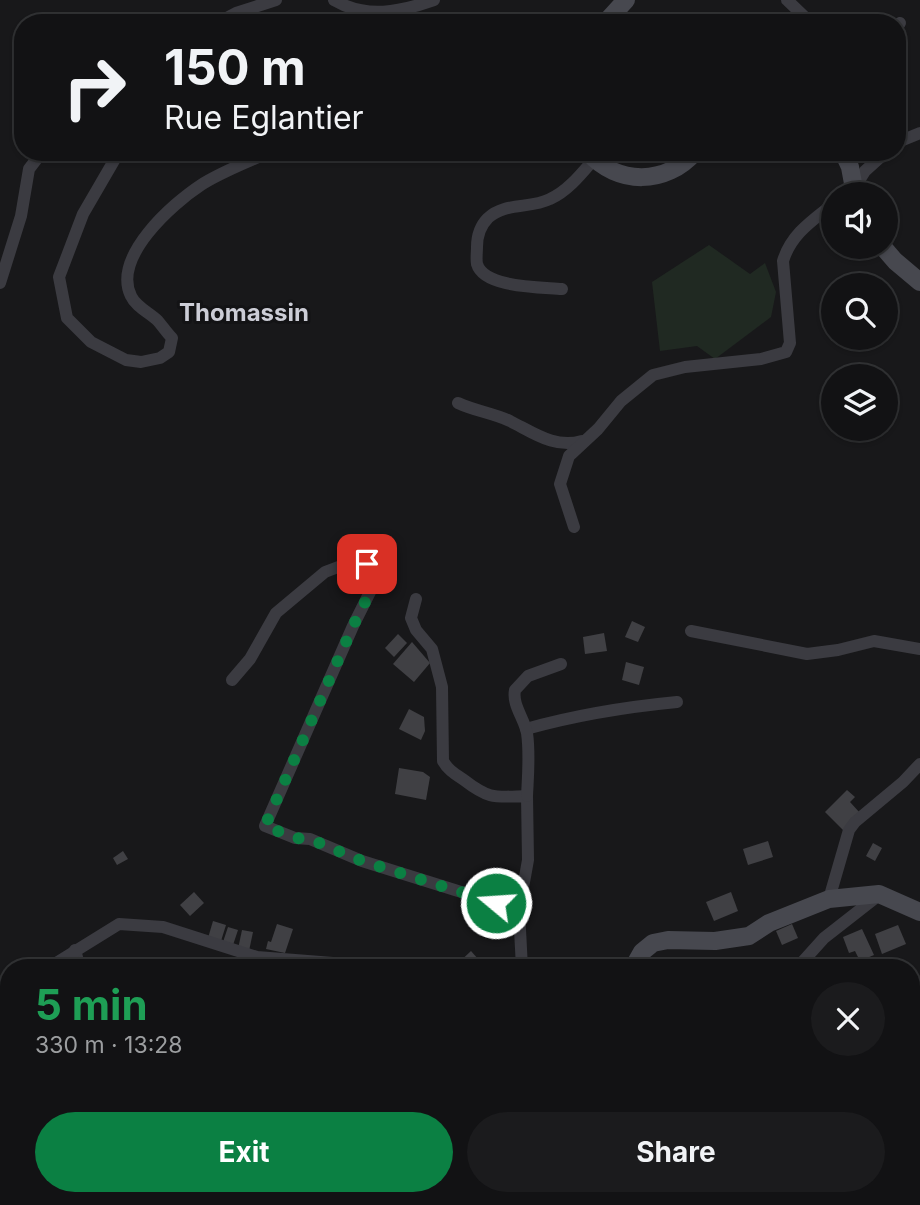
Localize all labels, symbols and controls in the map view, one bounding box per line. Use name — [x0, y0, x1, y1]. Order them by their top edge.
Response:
text: 150 m — [164, 38, 306, 97]
icon: right — [49, 42, 140, 133]
text: Rue Eglantier — [164, 98, 364, 137]
map controls — [821, 182, 898, 441]
button: sound — [821, 182, 898, 259]
button: search — [821, 273, 898, 350]
district label: Thomassin — [179, 298, 309, 327]
button: layers — [821, 364, 898, 441]
pin — [337, 534, 397, 594]
icon: arrive — [348, 545, 386, 583]
position arrow — [459, 866, 533, 940]
text: 5 min — [35, 979, 148, 1030]
button: close — [811, 982, 885, 1056]
text: 330 m · 13:28 — [35, 1031, 183, 1059]
button: Exit — [35, 1112, 453, 1192]
button: Share — [467, 1112, 885, 1192]

